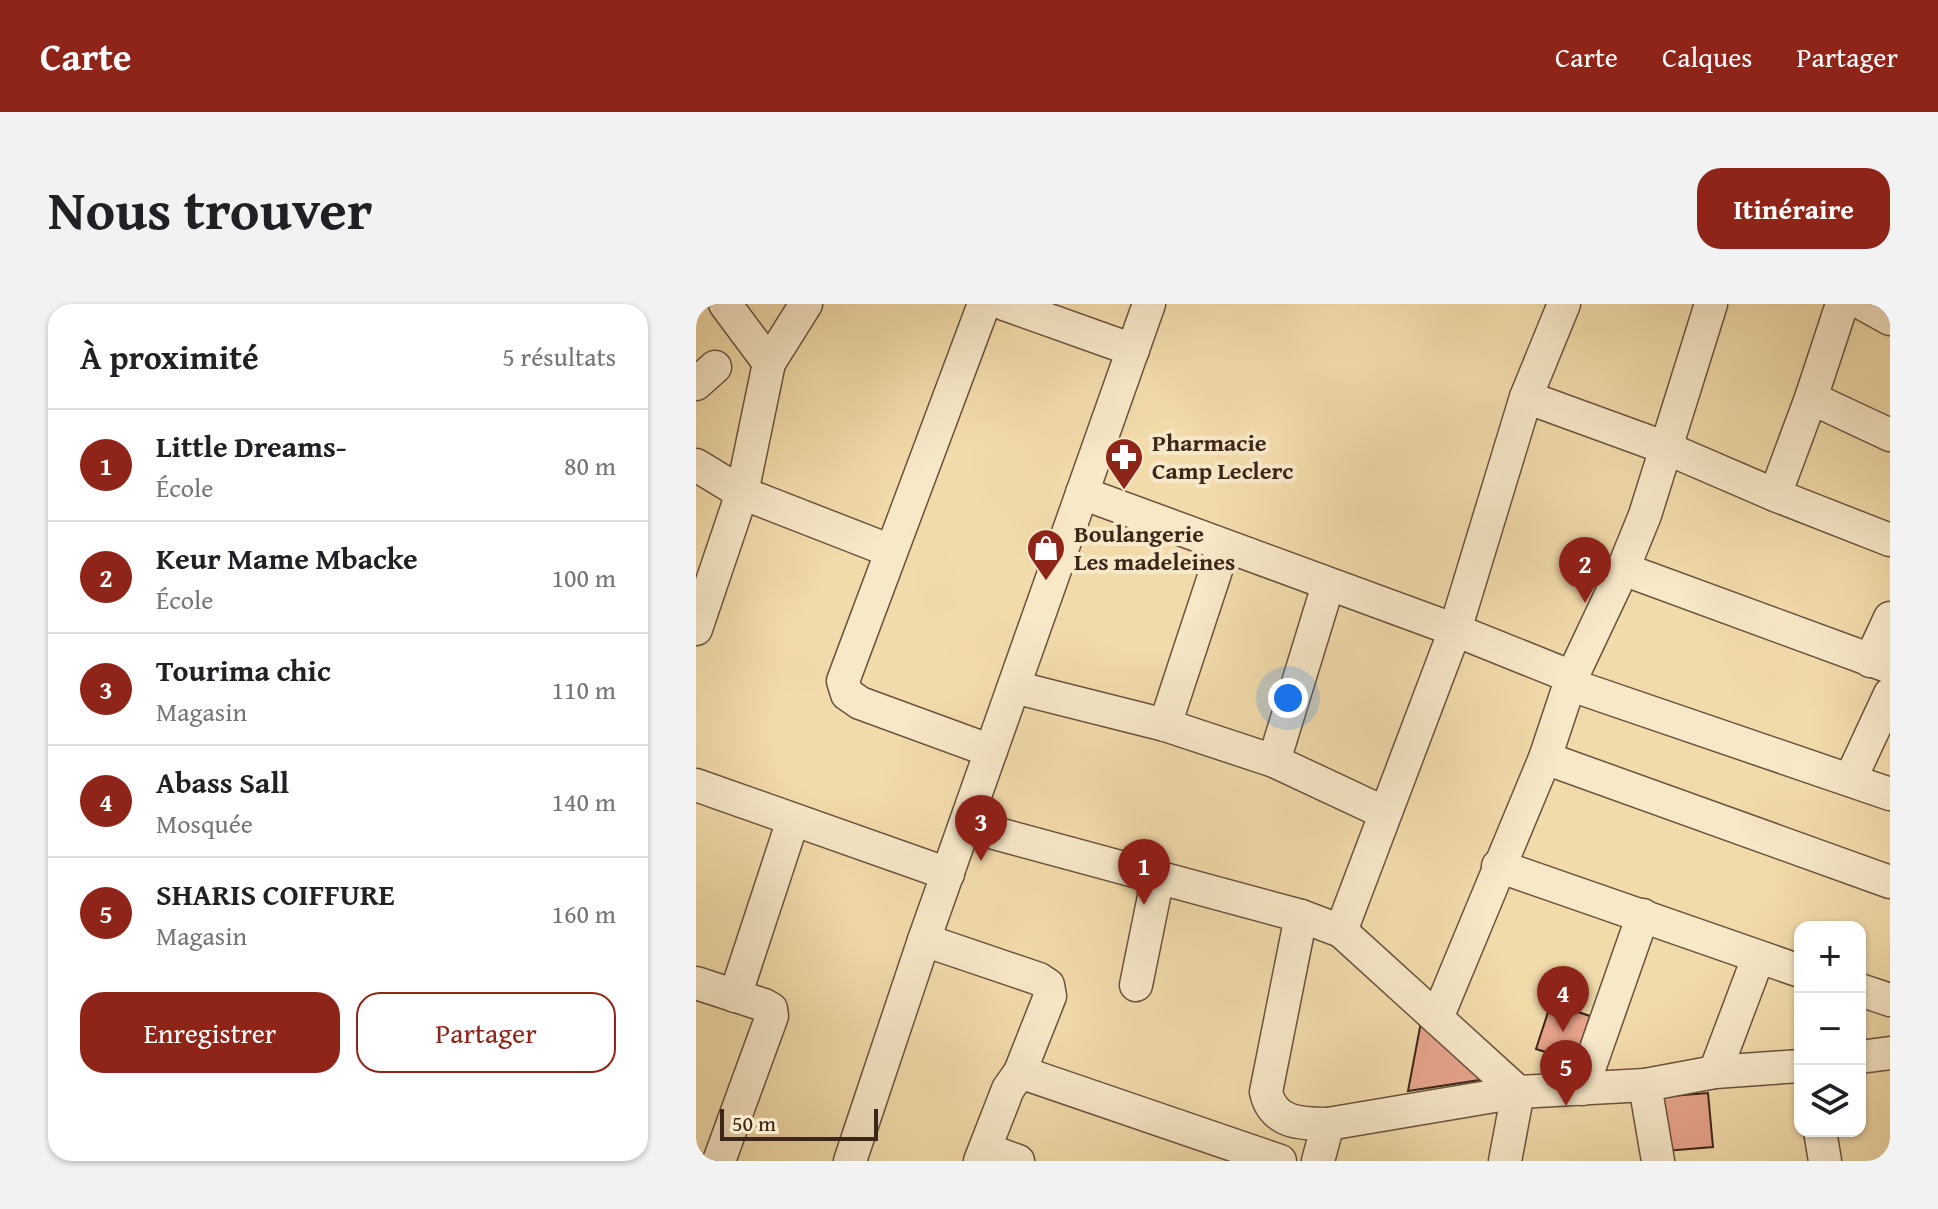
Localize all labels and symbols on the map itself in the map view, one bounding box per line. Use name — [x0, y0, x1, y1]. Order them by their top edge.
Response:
place label: Pharmacie Camp Leclerc — [1152, 425, 1293, 488]
pharmacy icon: Pharmacie Camp Leclerc — [1103, 436, 1145, 491]
place label: Boulangerie Les madeleines — [1074, 516, 1235, 579]
shop icon: Boulangerie Les madeleines — [1025, 527, 1067, 582]
pin: 2 — [1559, 537, 1611, 603]
your location — [1268, 678, 1308, 718]
pin: 3 — [955, 795, 1007, 861]
pin: 1 — [1118, 839, 1170, 905]
pin: 4 — [1537, 966, 1589, 1032]
pin: 5 — [1540, 1040, 1592, 1106]
scale bar — [720, 1105, 878, 1141]

